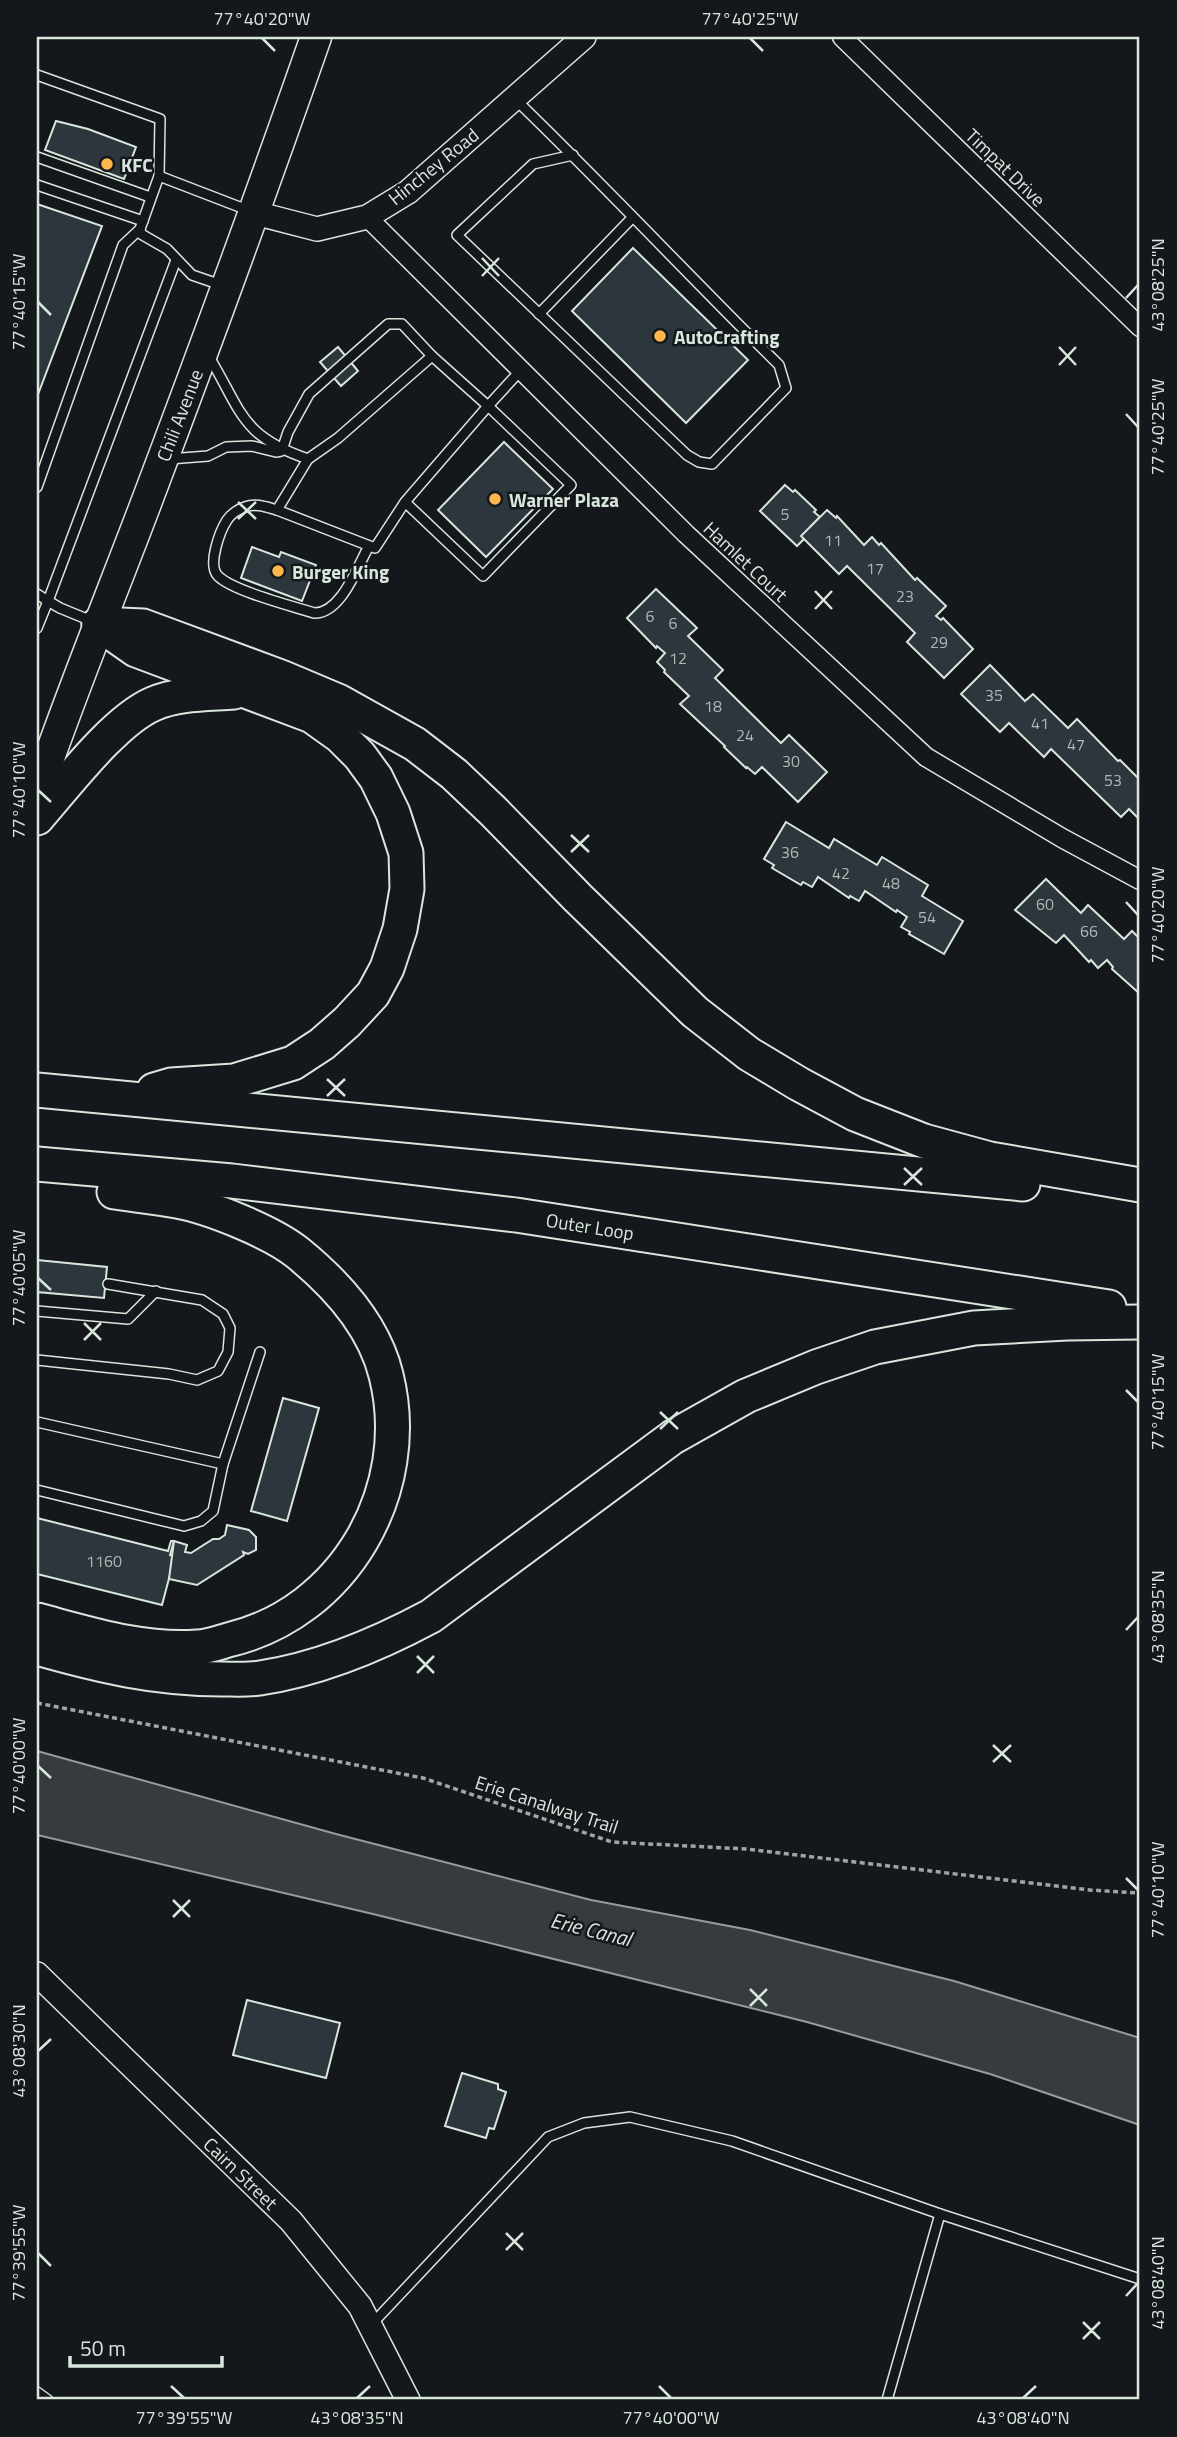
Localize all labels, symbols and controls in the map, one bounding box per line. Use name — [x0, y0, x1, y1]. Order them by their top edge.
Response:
text: 77°40'20"W — [214, 5, 311, 32]
text: 77°40'25"W — [702, 5, 799, 32]
street label: Hinchey Road — [381, 120, 485, 212]
street label: Timpat Drive — [959, 121, 1053, 213]
place label: KFC — [121, 150, 153, 179]
marker: KFC — [99, 156, 115, 172]
text: 43°08'25"N — [1144, 238, 1171, 332]
text: 77°40'15"W — [5, 253, 32, 350]
place label: AutoCrafting — [674, 322, 779, 351]
marker: AutoCrafting — [652, 328, 668, 344]
street label: Chili Avenue — [148, 365, 210, 465]
text: 77°40'25"W — [1144, 378, 1171, 475]
place label: Warner Plaza — [509, 485, 619, 514]
marker: Warner Plaza — [487, 491, 503, 507]
house number: 5 — [781, 502, 790, 526]
street label: Hamlet Court — [697, 514, 795, 608]
house number: 11 — [824, 528, 842, 552]
house number: 17 — [866, 556, 884, 580]
place label: Burger King — [292, 557, 389, 586]
marker: Burger King — [270, 563, 286, 579]
house number: 23 — [896, 584, 914, 608]
house number: 6 — [646, 604, 655, 628]
house number: 6 — [669, 611, 678, 635]
house number: 29 — [930, 630, 948, 654]
house number: 12 — [669, 646, 687, 670]
house number: 35 — [985, 683, 1003, 707]
house number: 18 — [704, 694, 722, 718]
house number: 41 — [1031, 711, 1049, 735]
house number: 24 — [736, 723, 754, 747]
house number: 47 — [1067, 732, 1085, 756]
text: 77°40'10"W — [5, 741, 32, 838]
house number: 30 — [782, 749, 800, 773]
house number: 53 — [1104, 768, 1122, 792]
house number: 36 — [781, 840, 799, 864]
house number: 42 — [832, 861, 850, 885]
text: 77°40'20"W — [1144, 866, 1171, 963]
house number: 48 — [882, 871, 900, 895]
house number: 60 — [1036, 892, 1054, 916]
house number: 54 — [918, 905, 936, 929]
house number: 66 — [1080, 919, 1098, 943]
street label: Outer Loop — [544, 1205, 636, 1247]
text: 77°40'05"W — [5, 1229, 32, 1326]
text: 77°40'15"W — [1144, 1353, 1171, 1450]
house number: 1160 — [86, 1549, 122, 1573]
text: 43°08'35"N — [1144, 1570, 1171, 1664]
text: 77°40'00"W — [5, 1717, 32, 1814]
street label: Erie Canalway Trail — [472, 1767, 622, 1841]
text: 77°40'10"W — [1144, 1841, 1171, 1938]
water label: Erie Canal — [547, 1904, 637, 1955]
text: 43°08'30"N — [5, 2004, 32, 2098]
street label: Cairn Street — [197, 2130, 285, 2216]
text: 77°39'55"W — [5, 2204, 32, 2301]
text: 43°08'40"N — [1144, 2236, 1171, 2330]
scale bar — [70, 2325, 222, 2369]
text: 50 m — [80, 2332, 126, 2364]
text: 77°39'55"W — [136, 2404, 233, 2431]
text: 43°08'35"N — [310, 2404, 404, 2431]
text: 77°40'00"W — [623, 2404, 720, 2431]
text: 43°08'40"N — [976, 2404, 1070, 2431]

